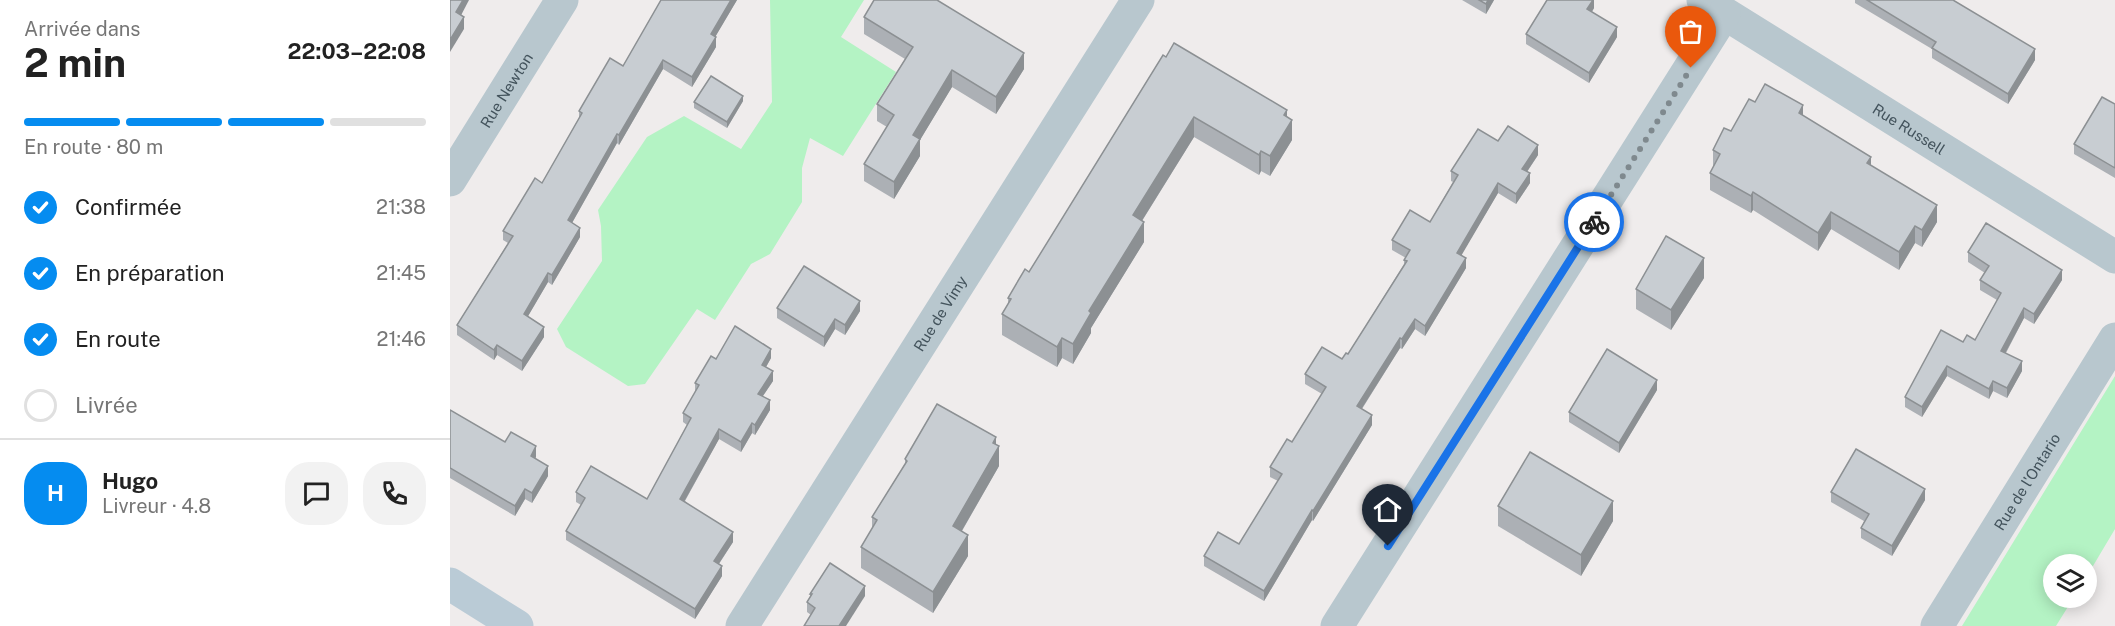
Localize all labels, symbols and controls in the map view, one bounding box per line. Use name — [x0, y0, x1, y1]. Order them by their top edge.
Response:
pin — [1665, 6, 1716, 68]
icon: bag — [1674, 15, 1707, 48]
text: Arrivée dans — [24, 17, 140, 41]
text: 22:03–22:08 — [288, 38, 426, 64]
text: 2 min — [24, 40, 126, 86]
street label: Rue Newton — [476, 49, 536, 131]
street label: Rue Russell — [1870, 100, 1949, 158]
text: En route · 80 m — [24, 135, 163, 159]
icon: check — [24, 191, 57, 224]
courier — [1564, 192, 1624, 252]
text: Confirmée — [75, 194, 182, 220]
text: 21:38 — [376, 195, 426, 219]
icon: bike — [1578, 206, 1611, 239]
icon: check — [24, 257, 57, 290]
text: En préparation — [75, 260, 225, 286]
text: 21:45 — [376, 261, 426, 285]
street label: Rue de Vimy — [910, 272, 970, 354]
icon: check — [24, 323, 57, 356]
text: En route — [75, 326, 161, 352]
text: 21:46 — [377, 327, 426, 351]
text: Livrée — [75, 392, 138, 418]
street label: Rue de l'Ontario — [1990, 430, 2063, 533]
button: chat — [285, 462, 348, 525]
button: phone — [363, 462, 426, 525]
text: Hugo — [102, 468, 158, 494]
text: H — [47, 480, 64, 506]
pin — [1362, 484, 1413, 546]
icon: home — [1371, 493, 1404, 526]
text: Livreur · 4.8 — [102, 494, 211, 518]
map controls — [2043, 554, 2097, 608]
button: layers — [2043, 554, 2097, 608]

